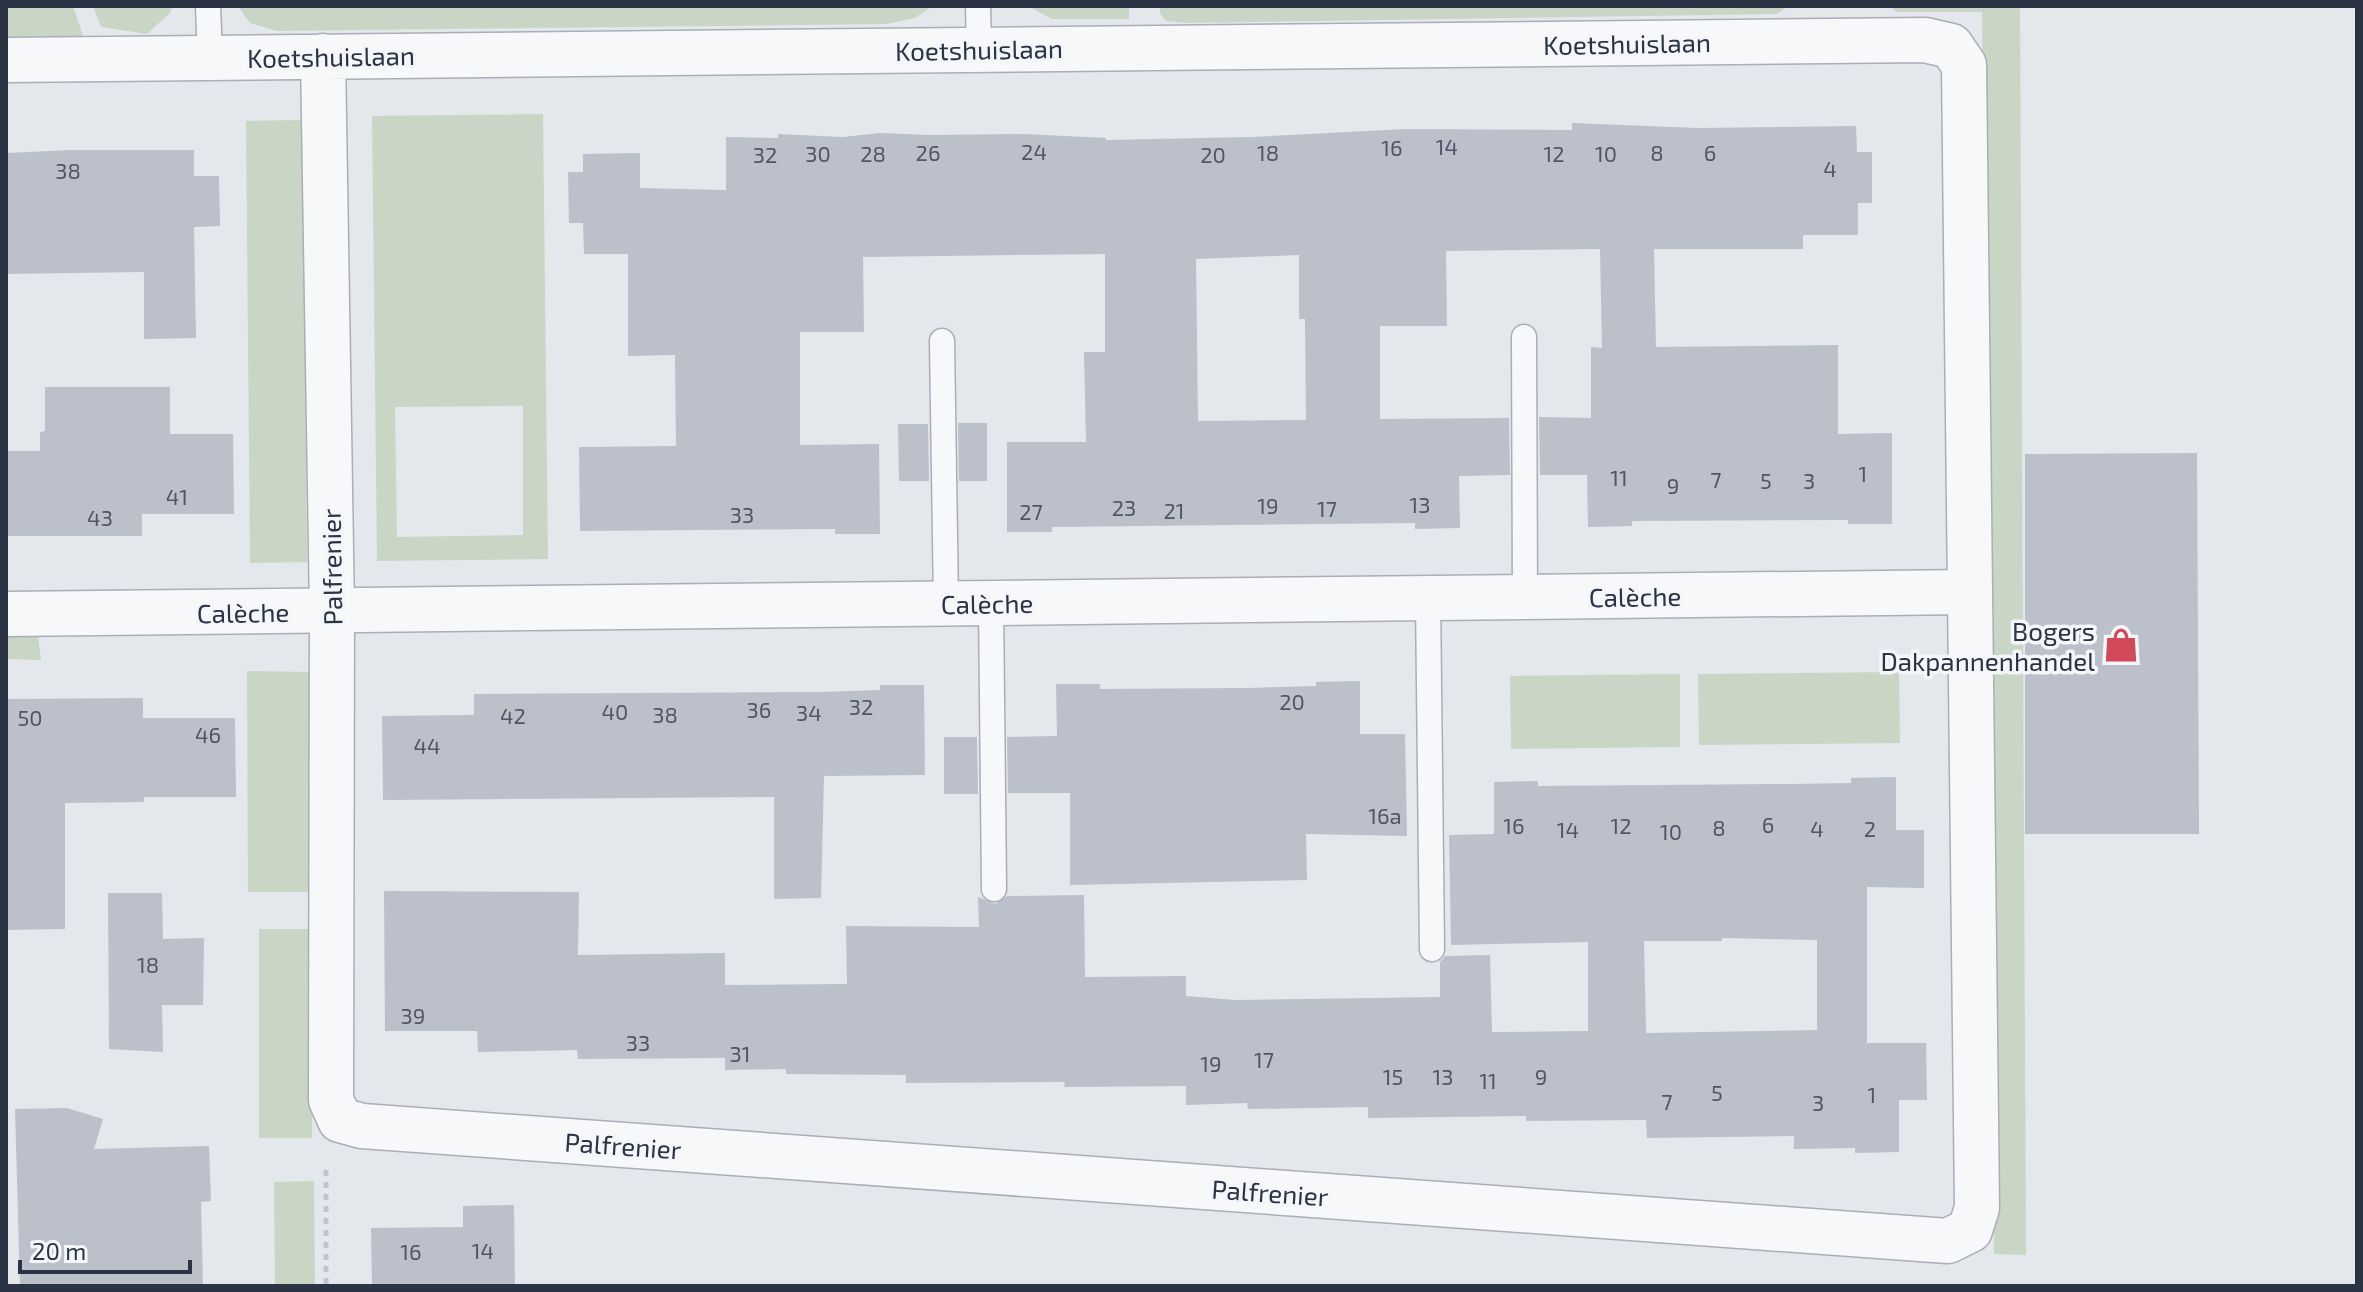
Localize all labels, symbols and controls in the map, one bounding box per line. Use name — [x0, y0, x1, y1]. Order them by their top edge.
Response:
street label: Koetshuislaan — [1543, 26, 1711, 60]
street label: Koetshuislaan — [895, 32, 1063, 66]
street label: Koetshuislaan — [247, 39, 415, 73]
house number: 14 — [1436, 133, 1458, 159]
house number: 16 — [1381, 134, 1403, 160]
house number: 24 — [1021, 138, 1047, 164]
house number: 26 — [916, 139, 940, 165]
house number: 18 — [1257, 139, 1279, 165]
house number: 8 — [1650, 139, 1664, 165]
house number: 6 — [1704, 139, 1716, 165]
house number: 30 — [805, 140, 831, 166]
house number: 28 — [860, 140, 886, 166]
house number: 12 — [1543, 140, 1565, 166]
house number: 10 — [1595, 140, 1617, 166]
house number: 32 — [753, 141, 777, 167]
house number: 20 — [1200, 141, 1226, 167]
house number: 4 — [1823, 155, 1837, 181]
house number: 38 — [55, 157, 81, 183]
house number: 1 — [1859, 460, 1867, 486]
house number: 11 — [1610, 464, 1628, 490]
house number: 7 — [1710, 466, 1722, 492]
house number: 5 — [1760, 467, 1772, 493]
house number: 3 — [1803, 467, 1815, 493]
house number: 9 — [1667, 472, 1679, 498]
house number: 41 — [166, 483, 188, 509]
house number: 13 — [1410, 491, 1431, 517]
house number: 19 — [1257, 492, 1279, 518]
house number: 23 — [1112, 494, 1136, 520]
house number: 17 — [1317, 495, 1337, 521]
house number: 21 — [1163, 497, 1185, 523]
house number: 27 — [1019, 498, 1043, 524]
house number: 33 — [730, 501, 754, 527]
house number: 43 — [87, 504, 113, 530]
street label: Palfrenier — [314, 508, 348, 626]
street label: Calèche — [1588, 580, 1682, 612]
street label: Calèche — [940, 587, 1034, 619]
street label: Calèche — [196, 596, 290, 628]
place label: Bogers Dakpannenhandel — [1881, 615, 2095, 676]
shop icon: Bogers Dakpannenhandel — [2102, 626, 2140, 664]
house number: 20 — [1279, 688, 1305, 714]
house number: 32 — [849, 693, 873, 719]
house number: 36 — [747, 696, 771, 722]
house number: 40 — [602, 698, 628, 724]
house number: 34 — [796, 699, 822, 725]
house number: 38 — [652, 701, 678, 727]
house number: 42 — [500, 702, 526, 728]
house number: 50 — [17, 704, 43, 730]
house number: 46 — [195, 721, 221, 747]
house number: 44 — [413, 732, 441, 758]
house number: 16a — [1368, 802, 1402, 828]
house number: 6 — [1762, 811, 1774, 837]
house number: 16 — [1503, 812, 1525, 838]
house number: 12 — [1610, 812, 1632, 838]
house number: 8 — [1712, 814, 1726, 840]
house number: 4 — [1810, 815, 1824, 841]
house number: 2 — [1864, 815, 1876, 841]
house number: 14 — [1557, 816, 1579, 842]
house number: 10 — [1660, 818, 1682, 844]
house number: 18 — [137, 951, 159, 977]
house number: 39 — [401, 1002, 425, 1028]
house number: 33 — [626, 1029, 650, 1055]
house number: 31 — [730, 1040, 751, 1066]
house number: 17 — [1254, 1046, 1274, 1072]
house number: 19 — [1200, 1050, 1222, 1076]
house number: 15 — [1383, 1063, 1403, 1089]
house number: 13 — [1433, 1063, 1454, 1089]
house number: 9 — [1535, 1063, 1547, 1089]
house number: 11 — [1479, 1067, 1497, 1093]
house number: 5 — [1711, 1079, 1723, 1105]
house number: 1 — [1868, 1081, 1876, 1107]
house number: 7 — [1661, 1088, 1673, 1114]
house number: 3 — [1812, 1089, 1824, 1115]
street label: Palfrenier — [564, 1125, 682, 1165]
street label: Palfrenier — [1211, 1172, 1329, 1212]
scale bar — [20, 1224, 190, 1274]
text: 20 m — [32, 1236, 86, 1265]
house number: 14 — [472, 1237, 494, 1263]
house number: 16 — [400, 1238, 422, 1264]

